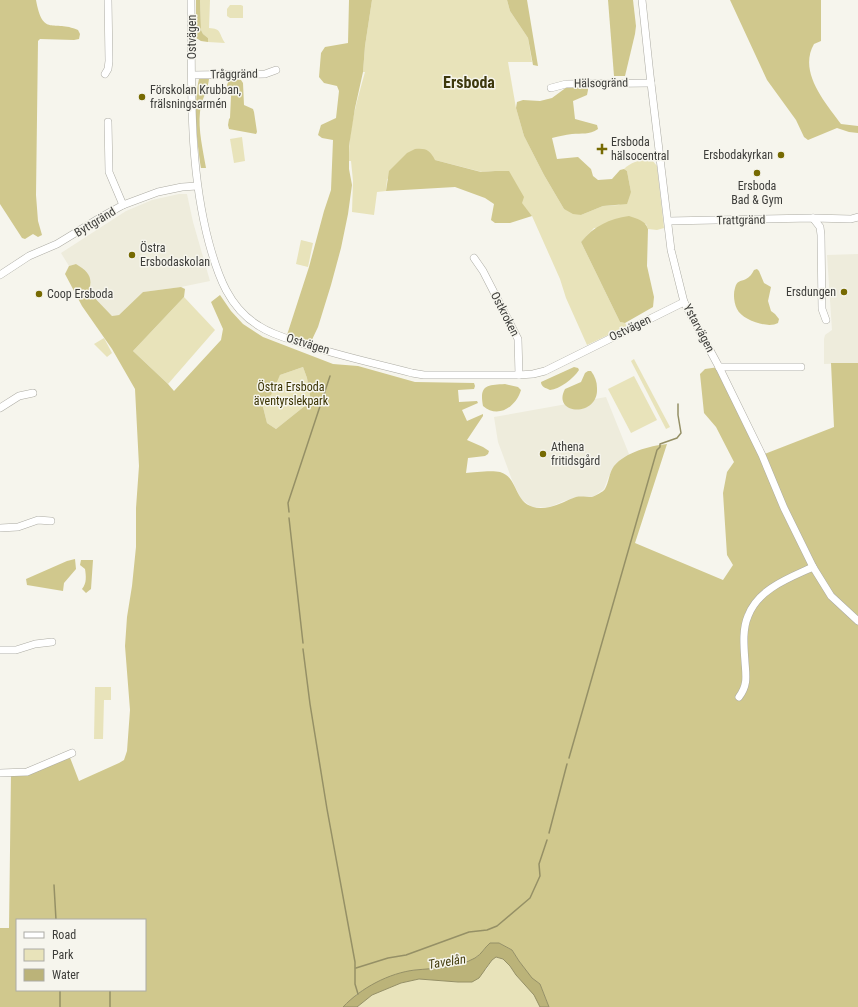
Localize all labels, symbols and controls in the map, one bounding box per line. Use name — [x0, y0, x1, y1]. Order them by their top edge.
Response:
street label: Ostvägen — [185, 15, 199, 59]
street label: Tråggränd — [210, 67, 258, 81]
district label: Ersboda — [443, 73, 495, 92]
street label: Hälsogränd — [574, 76, 628, 90]
place label: Förskolan Krubban, frälsningsarmén — [150, 83, 241, 111]
marker: Förskolan Krubban, frälsningsarmén — [137, 92, 147, 102]
place label: Ersboda hälsocentral — [611, 135, 669, 163]
marker: Ersboda hälsocentral — [596, 143, 608, 155]
place label: Ersbodakyrkan — [703, 148, 773, 162]
marker: Ersbodakyrkan — [776, 150, 786, 160]
marker: Ersboda Bad & Gym — [752, 168, 762, 178]
place label: Ersboda Bad & Gym — [731, 179, 783, 207]
street label: Byttgränd — [72, 204, 118, 240]
street label: Trattgränd — [716, 213, 766, 227]
place label: Östra Ersbodaskolan — [140, 240, 210, 269]
marker: Östra Ersbodaskolan — [127, 250, 137, 260]
place label: Ersdungen — [786, 285, 836, 299]
place label: Coop Ersboda — [47, 287, 114, 301]
marker: Ersdungen — [839, 287, 849, 297]
marker: Coop Ersboda — [34, 289, 44, 299]
street label: Ostkroken — [488, 289, 522, 339]
street label: Ystarvägen — [680, 301, 718, 355]
street label: Ostvägen — [607, 312, 653, 344]
street label: Ostvägen — [285, 331, 331, 357]
park label: Östra Ersboda äventyrslekpark — [254, 379, 329, 408]
place label: Athena fritidsgård — [551, 440, 600, 468]
marker: Athena fritidsgård — [538, 449, 548, 459]
legend — [16, 919, 146, 991]
text: Road — [52, 928, 76, 942]
text: Park — [52, 948, 74, 962]
water label: Tavelån — [427, 951, 467, 972]
text: Water — [52, 968, 80, 982]

